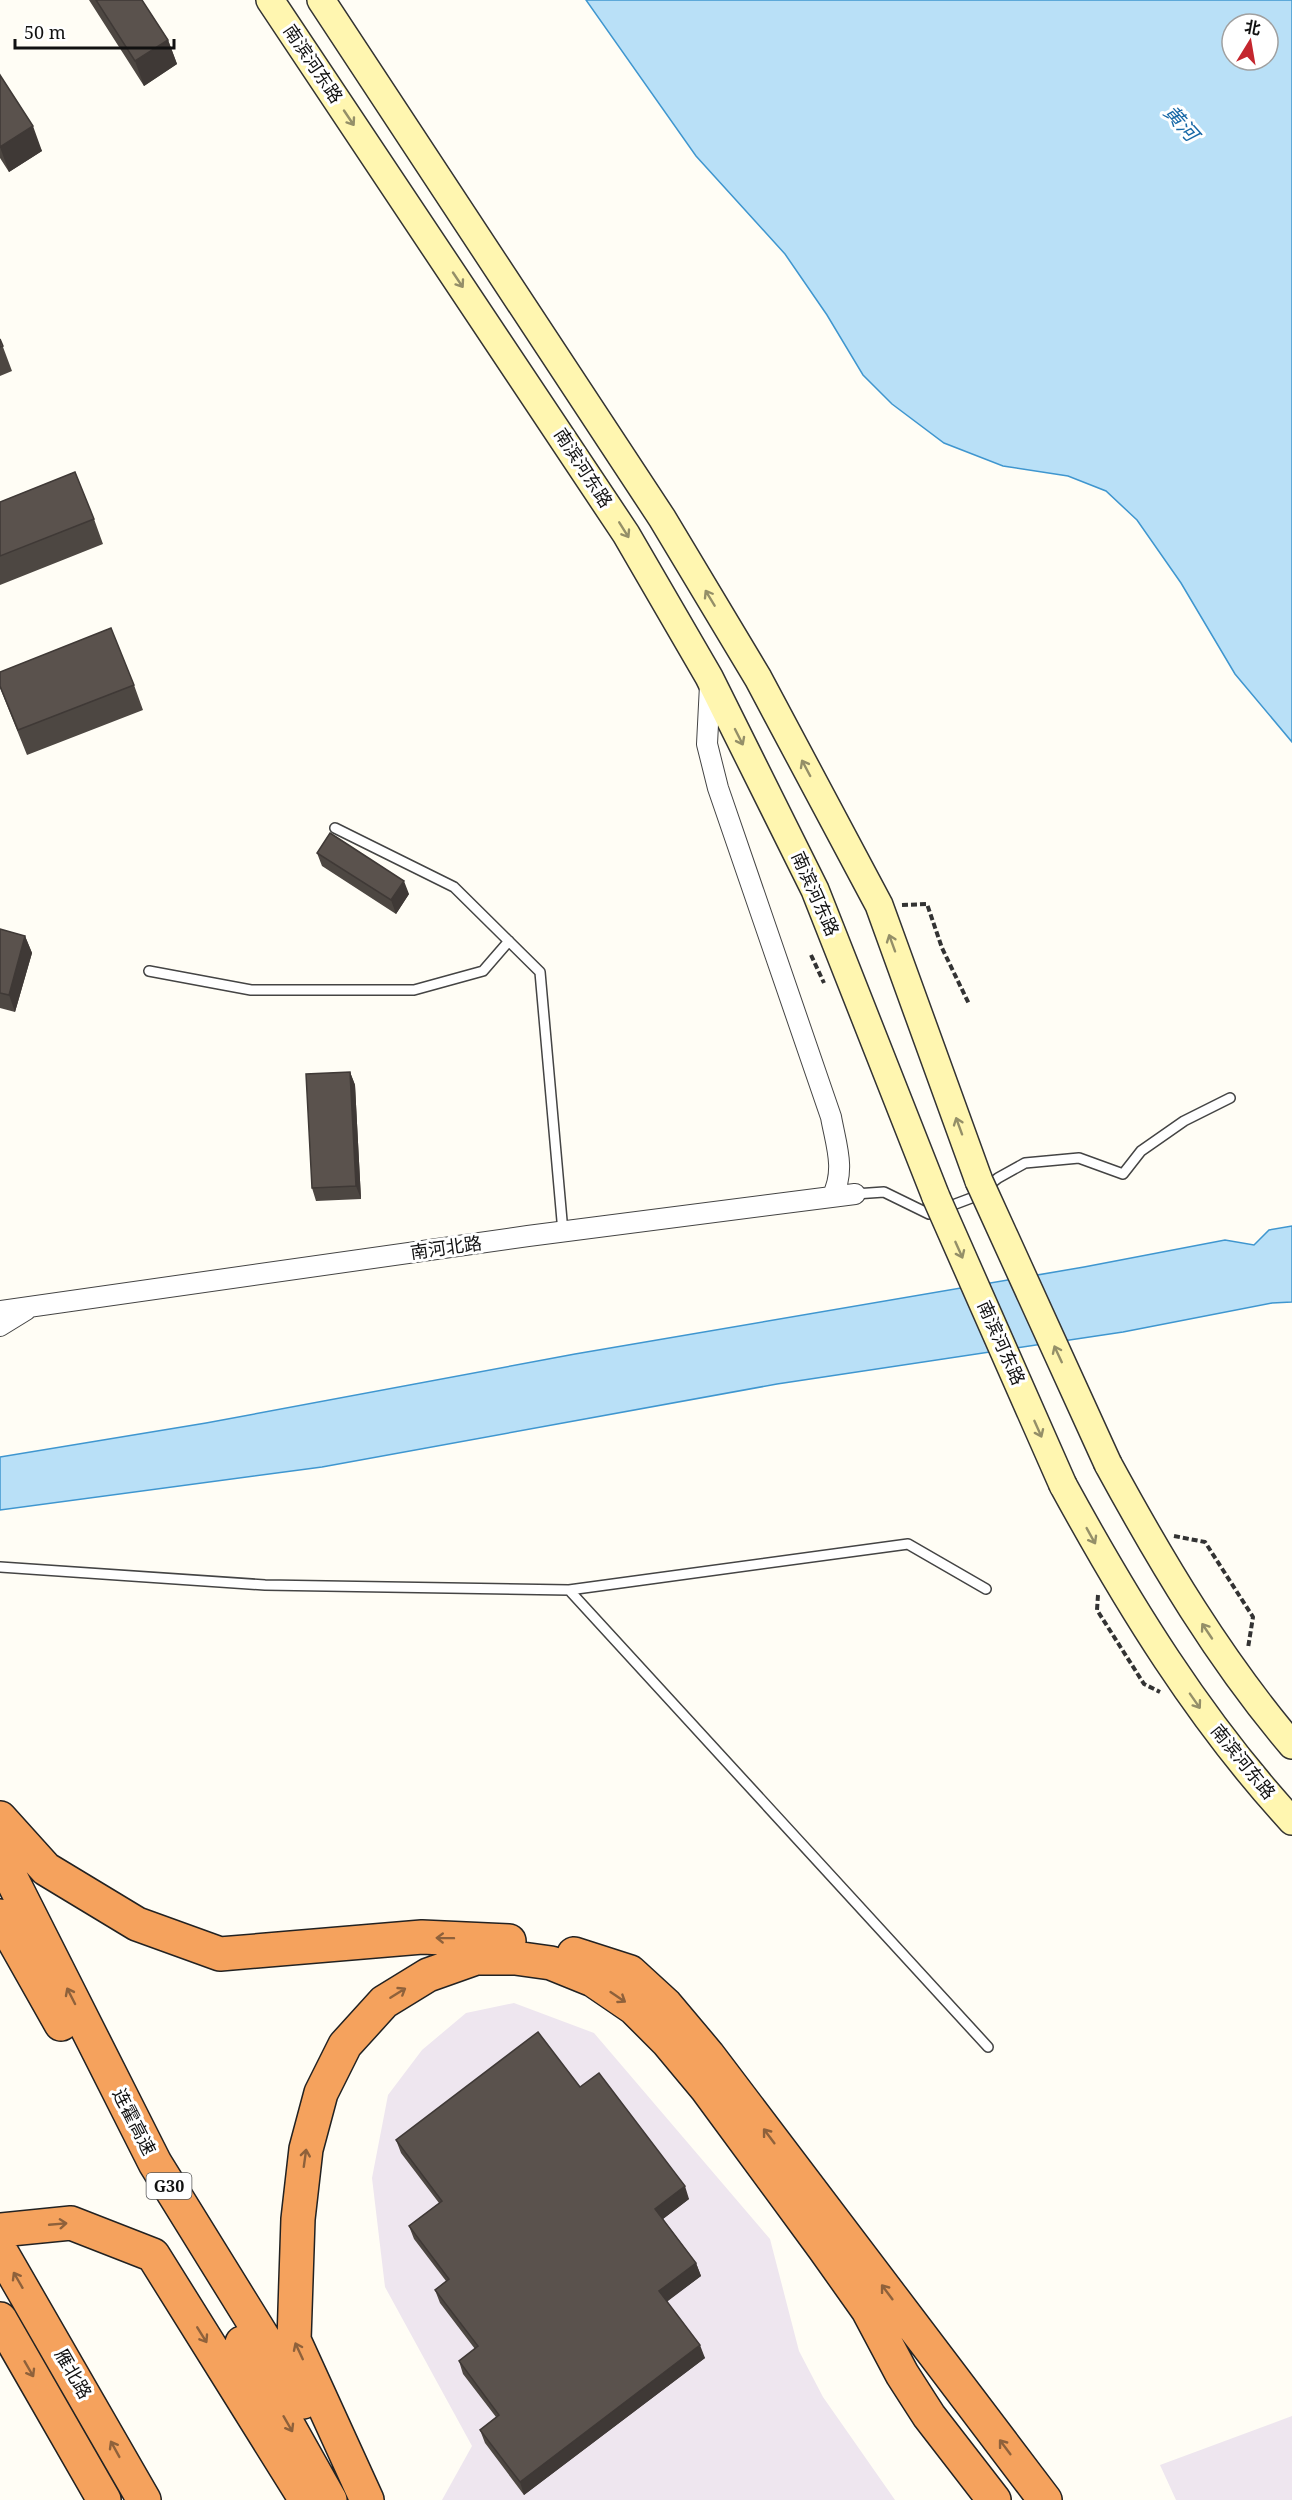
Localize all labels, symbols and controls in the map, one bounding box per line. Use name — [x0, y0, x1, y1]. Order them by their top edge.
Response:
scale bar — [15, 12, 174, 50]
north arrow — [1220, 12, 1280, 72]
text: 北 — [1243, 15, 1263, 40]
street label: 南滨河东路 — [279, 19, 349, 107]
text: 50 m — [24, 20, 66, 44]
water label: 黄河 — [1158, 99, 1207, 150]
one-way arrow — [343, 110, 355, 126]
one-way arrow — [452, 271, 464, 288]
street label: 南滨河东路 — [549, 423, 618, 512]
one-way arrow — [618, 521, 630, 538]
one-way arrow — [704, 590, 716, 607]
one-way arrow — [733, 728, 745, 745]
one-way arrow — [800, 760, 812, 777]
street label: 南滨河东路 — [787, 848, 845, 940]
one-way arrow — [886, 934, 897, 952]
one-way arrow — [952, 1117, 963, 1136]
street label: 南河北路 — [409, 1230, 483, 1264]
one-way arrow — [954, 1241, 966, 1259]
street label: 南滨河东路 — [973, 1297, 1031, 1389]
one-way arrow — [1051, 1345, 1063, 1363]
one-way arrow — [1033, 1419, 1045, 1437]
one-way arrow — [1085, 1527, 1097, 1544]
one-way arrow — [1201, 1624, 1213, 1640]
one-way arrow — [1189, 1692, 1201, 1708]
street label: 南滨河东路 — [1206, 1719, 1281, 1804]
one-way arrow — [436, 1932, 456, 1943]
one-way arrow — [389, 1987, 406, 1999]
one-way arrow — [65, 1988, 76, 2006]
one-way arrow — [609, 1991, 626, 2003]
street label: 连霍高速 — [108, 2084, 162, 2159]
one-way arrow — [763, 2129, 776, 2145]
one-way arrow — [300, 2149, 311, 2168]
road number: G30 — [146, 2173, 192, 2199]
one-way arrow — [48, 2218, 68, 2229]
one-way arrow — [11, 2272, 23, 2289]
one-way arrow — [881, 2284, 893, 2300]
one-way arrow — [197, 2326, 209, 2343]
one-way arrow — [293, 2343, 305, 2361]
street label: 雁北路 — [50, 2344, 98, 2403]
one-way arrow — [24, 2360, 36, 2377]
one-way arrow — [282, 2415, 294, 2432]
one-way arrow — [999, 2439, 1012, 2455]
one-way arrow — [109, 2441, 121, 2458]

